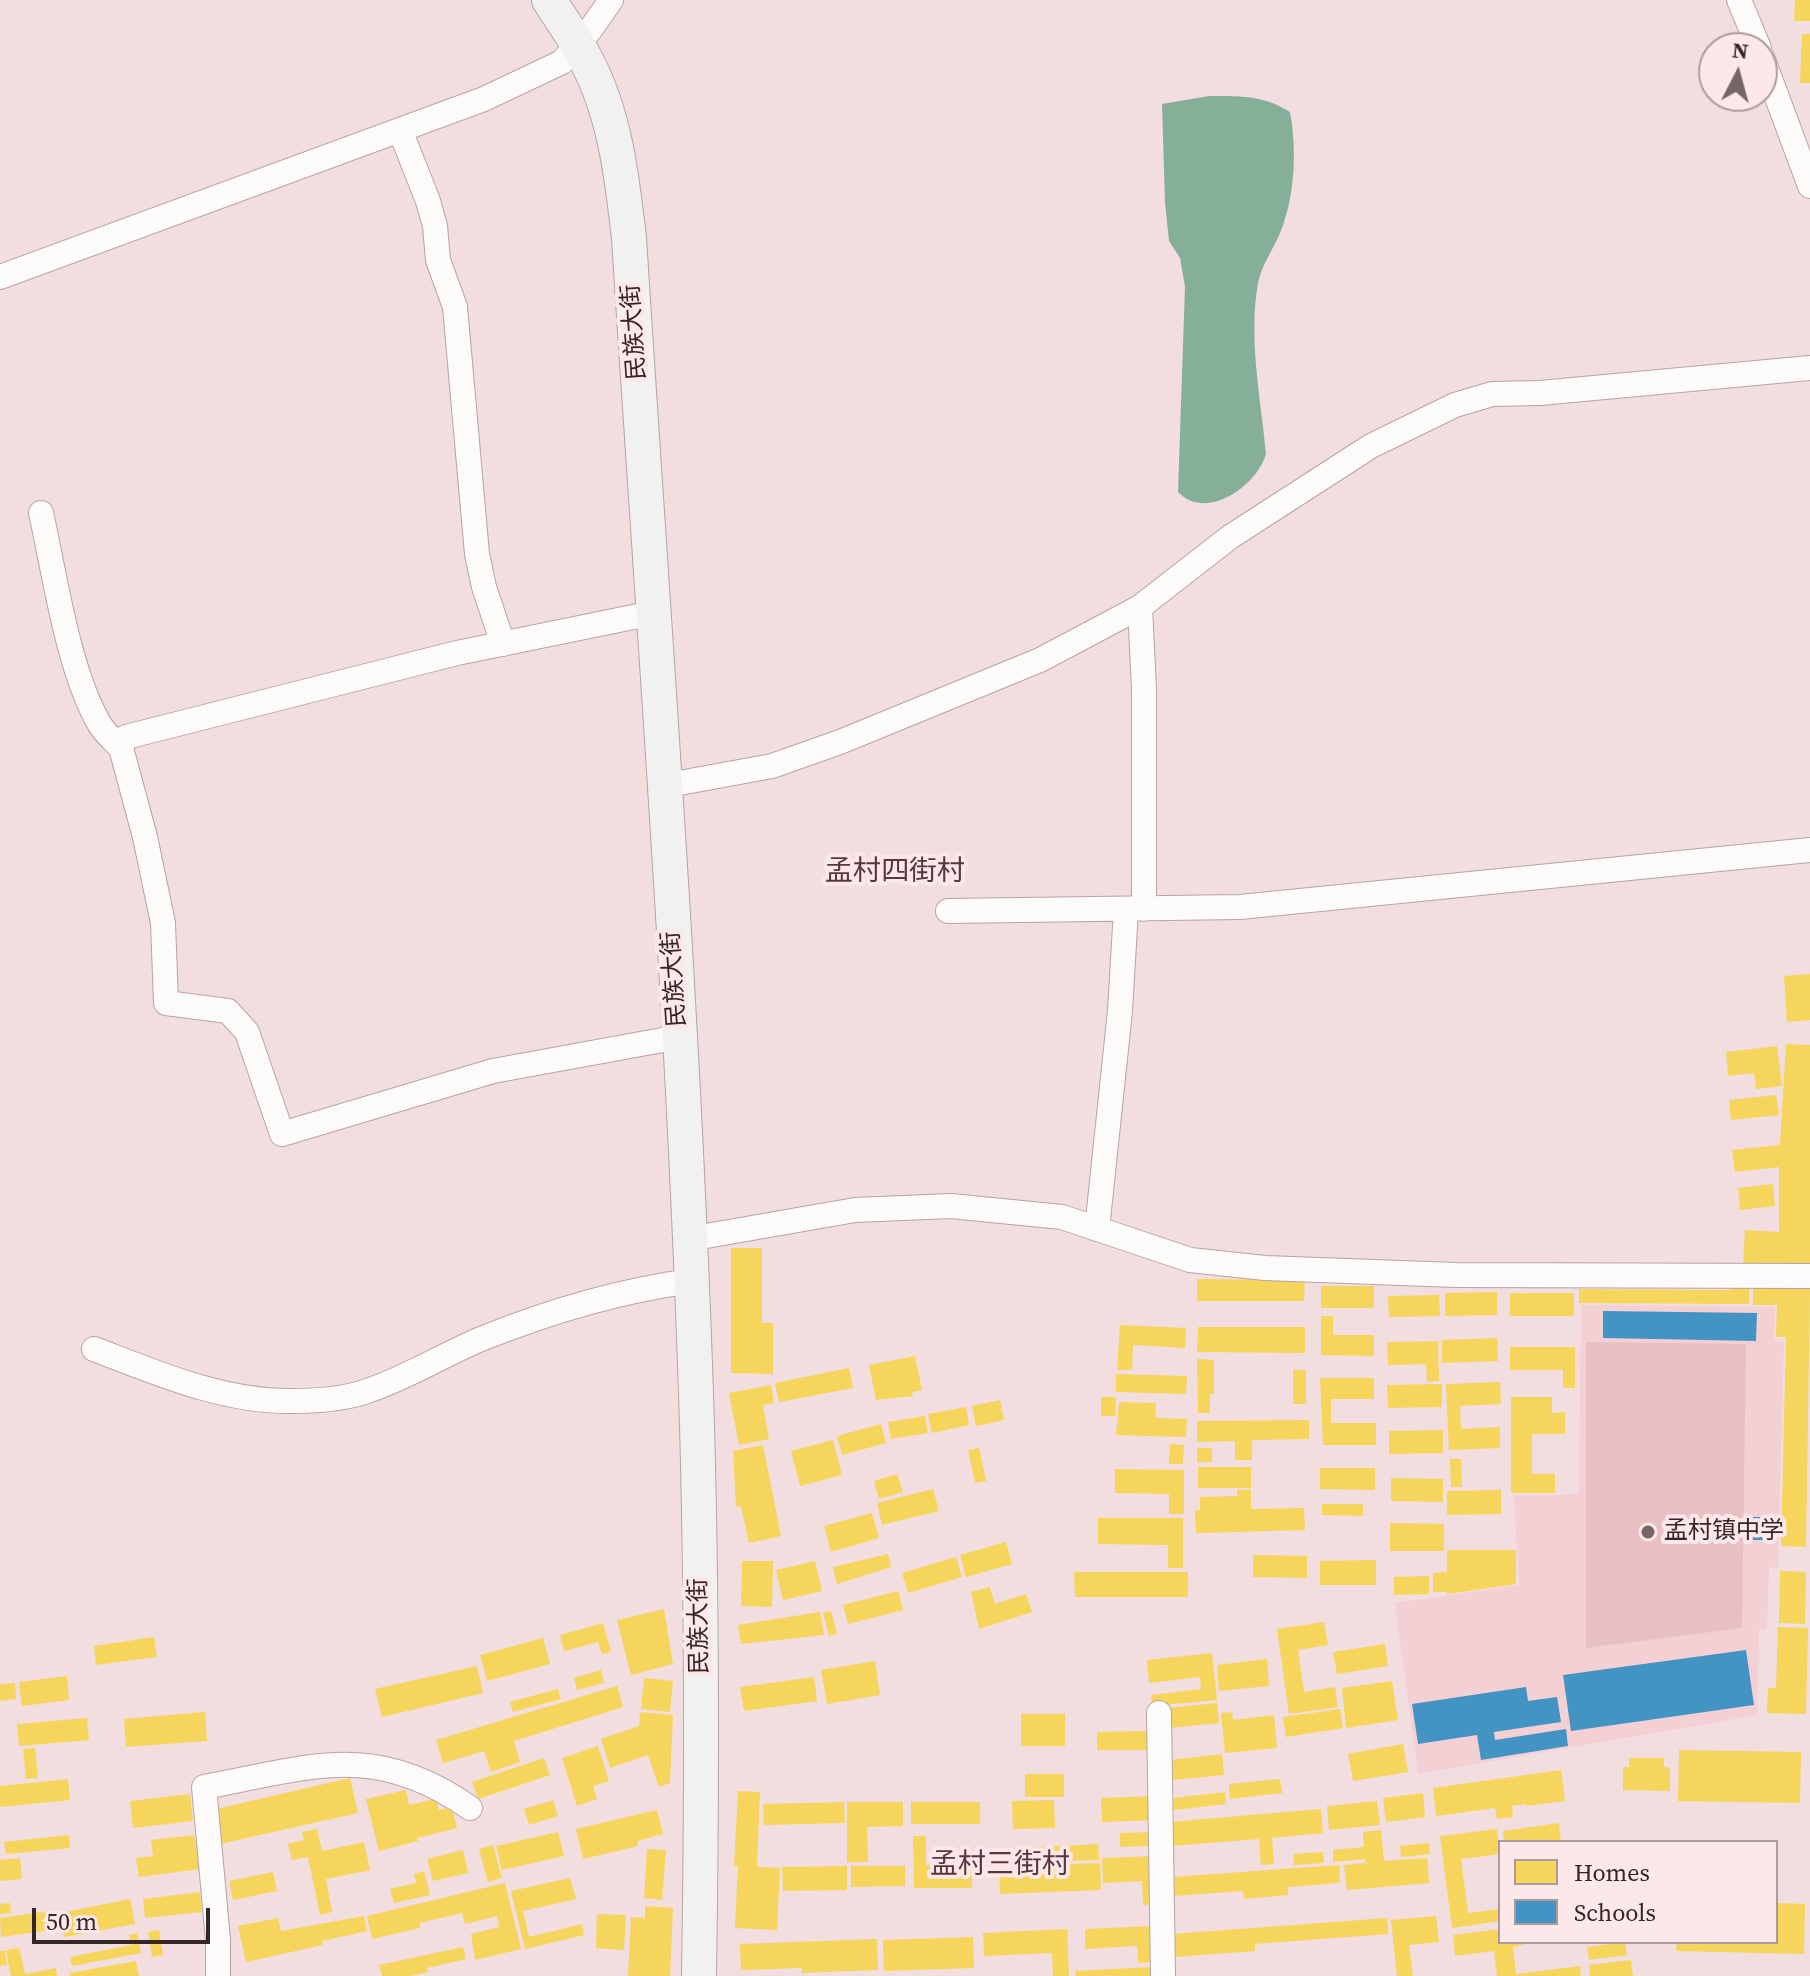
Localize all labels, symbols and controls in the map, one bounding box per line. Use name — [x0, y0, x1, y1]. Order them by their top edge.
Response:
north arrow — [1698, 32, 1778, 112]
text: N — [1731, 34, 1750, 66]
street label: 民族大街 — [617, 283, 653, 381]
district label: 孟村四街村 — [825, 856, 965, 890]
street label: 民族大街 — [657, 930, 693, 1028]
place label: 孟村镇中学 — [1664, 1518, 1784, 1546]
marker: 孟村镇中学 — [1639, 1523, 1657, 1541]
street label: 民族大街 — [685, 1578, 715, 1674]
legend — [1498, 1840, 1778, 1944]
district label: 孟村三街村 — [930, 1849, 1070, 1883]
text: Homes — [1574, 1856, 1650, 1889]
scale bar — [36, 1892, 214, 1942]
text: Schools — [1574, 1896, 1656, 1929]
text: 50 m — [46, 1905, 97, 1938]

